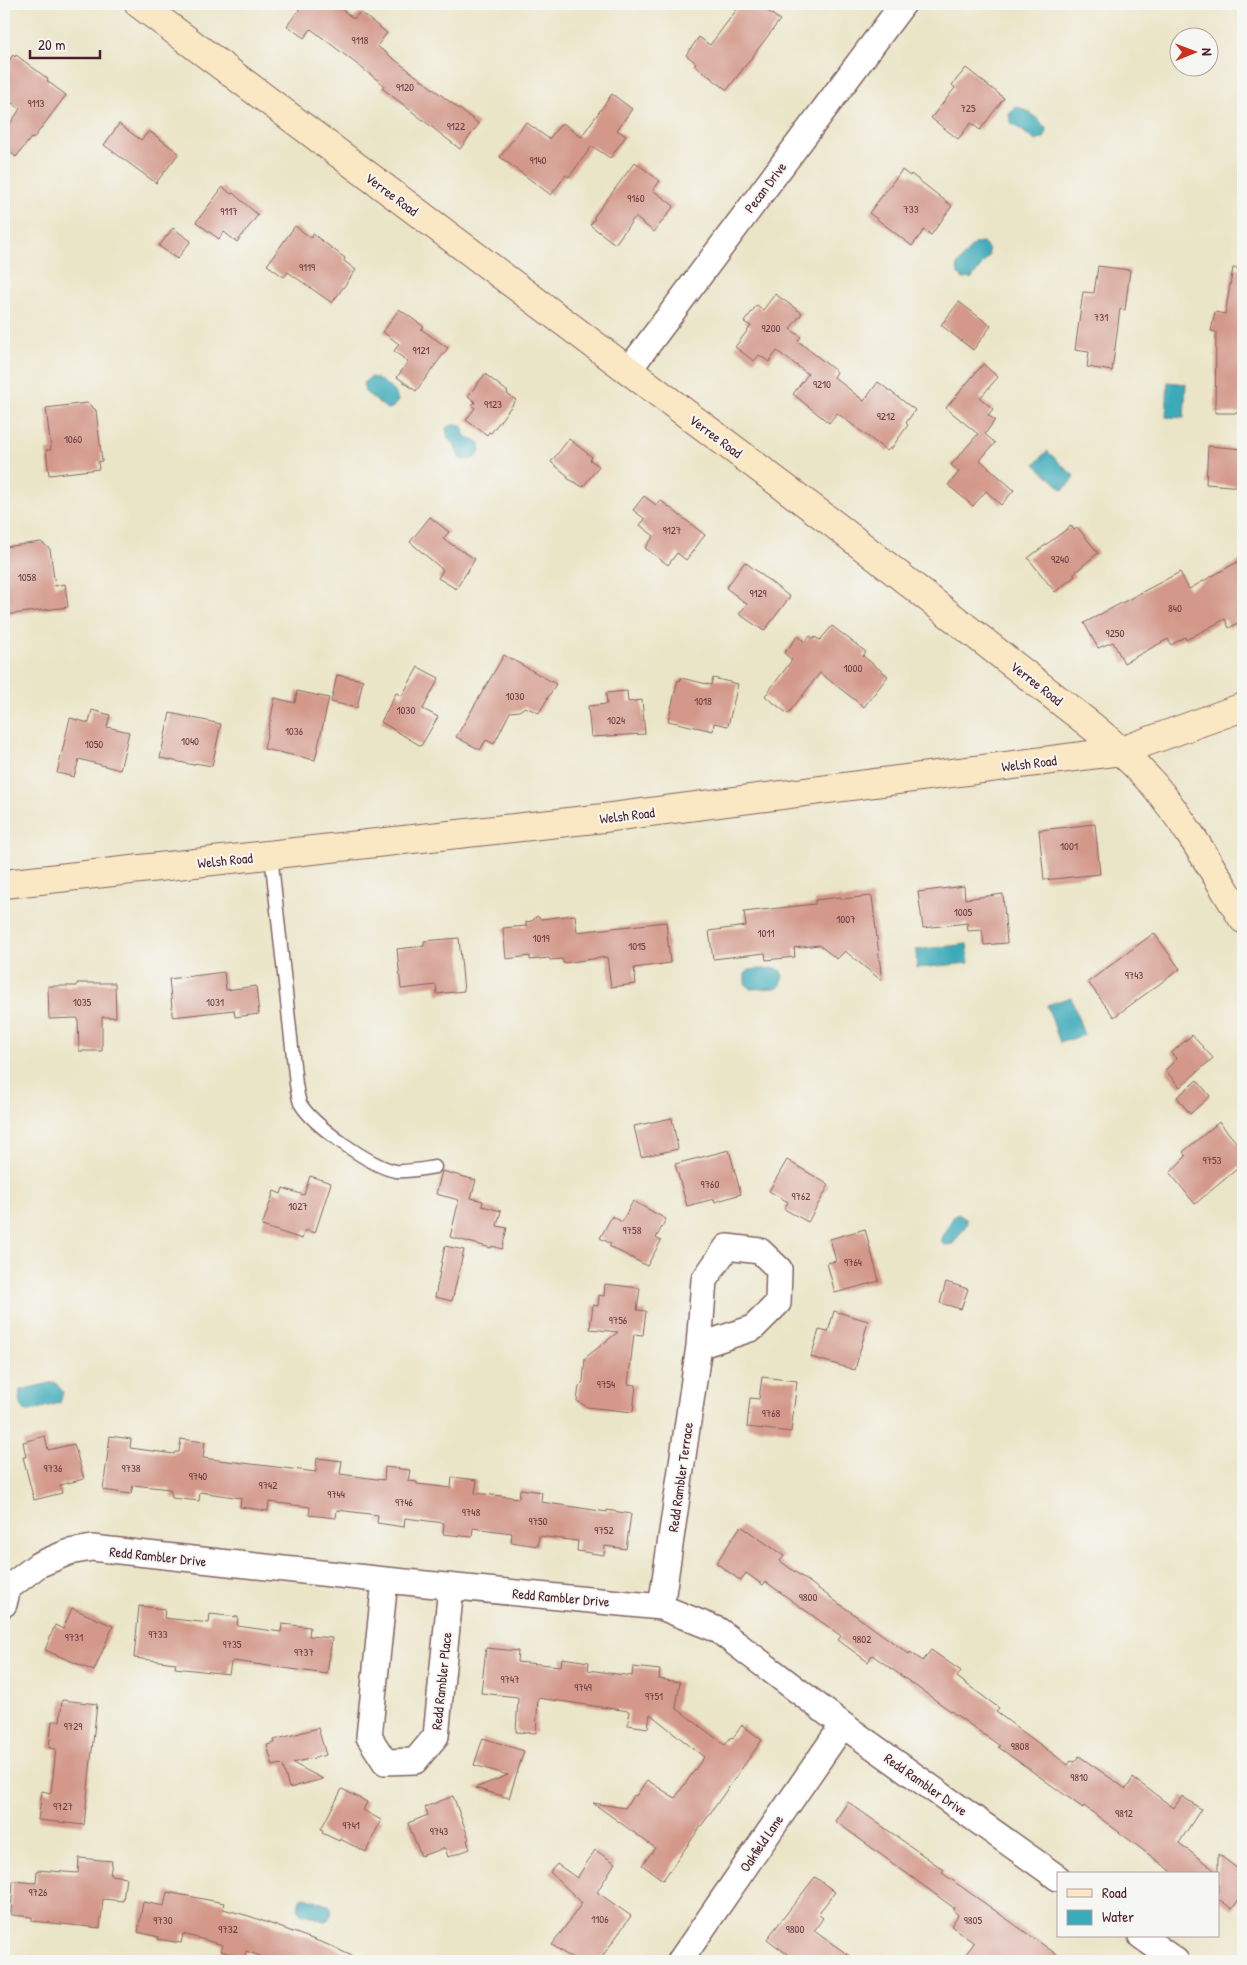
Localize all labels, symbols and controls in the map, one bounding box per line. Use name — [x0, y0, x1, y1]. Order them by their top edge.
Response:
scale bar — [30, 28, 100, 60]
north arrow — [1170, 28, 1220, 78]
house number: 9118 — [352, 33, 369, 47]
text: 20 m — [38, 34, 65, 55]
text: N — [1198, 48, 1217, 56]
house number: 9120 — [396, 80, 414, 94]
house number: 9113 — [28, 96, 45, 110]
house number: 725 — [960, 101, 976, 115]
house number: 9122 — [447, 119, 465, 133]
house number: 9140 — [529, 153, 547, 167]
street label: Pecan Drive — [740, 157, 791, 216]
street label: Verree Road — [362, 168, 423, 220]
house number: 9160 — [627, 191, 645, 205]
house number: 733 — [903, 202, 919, 216]
house number: 9117 — [220, 204, 238, 218]
house number: 9119 — [299, 260, 315, 274]
house number: 731 — [1094, 310, 1108, 324]
house number: 9200 — [761, 321, 781, 335]
house number: 9121 — [412, 343, 430, 357]
house number: 9210 — [813, 377, 831, 391]
house number: 9123 — [484, 397, 502, 411]
house number: 9212 — [877, 409, 895, 423]
street label: Verree Road — [686, 410, 747, 462]
house number: 1060 — [64, 432, 82, 446]
house number: 9127 — [663, 523, 681, 537]
house number: 9240 — [1051, 552, 1069, 566]
house number: 1058 — [18, 570, 36, 584]
house number: 9129 — [749, 586, 767, 600]
house number: 840 — [1168, 601, 1182, 615]
house number: 9250 — [1106, 626, 1124, 640]
street label: Verree Road — [1007, 657, 1068, 710]
house number: 1000 — [844, 661, 862, 675]
house number: 1030 — [506, 689, 524, 703]
house number: 1018 — [694, 694, 712, 708]
house number: 1030 — [397, 703, 415, 717]
house number: 1024 — [607, 713, 625, 727]
house number: 1036 — [285, 724, 304, 738]
house number: 1040 — [181, 734, 199, 748]
house number: 1050 — [85, 737, 103, 751]
street label: Welsh Road — [1000, 750, 1058, 776]
street label: Welsh Road — [598, 802, 656, 828]
house number: 1001 — [1060, 839, 1078, 853]
street label: Welsh Road — [196, 848, 254, 872]
house number: 1005 — [954, 905, 973, 919]
house number: 1007 — [836, 912, 856, 926]
house number: 1011 — [758, 926, 774, 940]
house number: 1019 — [533, 931, 549, 945]
house number: 1015 — [628, 939, 646, 953]
house number: 9743 — [1125, 968, 1143, 982]
house number: 1035 — [73, 995, 92, 1009]
house number: 1031 — [206, 995, 224, 1009]
house number: 9753 — [1202, 1153, 1222, 1167]
house number: 9760 — [701, 1177, 719, 1191]
house number: 9762 — [791, 1189, 811, 1203]
house number: 1027 — [288, 1199, 308, 1213]
house number: 9758 — [623, 1223, 642, 1237]
house number: 9764 — [844, 1255, 862, 1269]
house number: 9756 — [609, 1313, 628, 1327]
house number: 9754 — [597, 1377, 615, 1391]
house number: 9768 — [762, 1406, 781, 1420]
street label: Redd Rambler Terrace — [663, 1421, 697, 1533]
house number: 9736 — [44, 1461, 63, 1475]
house number: 9738 — [121, 1461, 141, 1475]
house number: 9740 — [189, 1469, 207, 1483]
house number: 9742 — [259, 1478, 277, 1492]
house number: 9744 — [327, 1487, 345, 1501]
house number: 9746 — [395, 1495, 414, 1509]
house number: 9748 — [462, 1505, 480, 1519]
house number: 9750 — [528, 1514, 548, 1528]
house number: 9752 — [594, 1523, 614, 1537]
street label: Redd Rambler Drive — [109, 1541, 208, 1571]
street label: Redd Rambler Drive — [512, 1583, 611, 1611]
house number: 9800 — [799, 1590, 817, 1604]
house number: 9733 — [148, 1627, 168, 1641]
house number: 9731 — [65, 1630, 83, 1644]
street label: Redd Rambler Place — [426, 1631, 456, 1731]
house number: 9802 — [853, 1632, 871, 1646]
house number: 9735 — [222, 1637, 242, 1651]
house number: 9737 — [294, 1645, 314, 1659]
house number: 9747 — [500, 1672, 520, 1686]
house number: 9749 — [574, 1680, 592, 1694]
house number: 9751 — [645, 1689, 663, 1703]
house number: 9729 — [64, 1719, 82, 1733]
house number: 9808 — [1011, 1739, 1029, 1753]
street label: Redd Rambler Drive — [881, 1748, 972, 1820]
house number: 9810 — [1070, 1770, 1088, 1784]
house number: 9727 — [53, 1799, 73, 1813]
house number: 9812 — [1115, 1806, 1133, 1820]
street label: Oakfield Lane — [735, 1810, 787, 1875]
house number: 9741 — [342, 1818, 360, 1832]
house number: 9743 — [430, 1824, 448, 1838]
legend — [1057, 1872, 1220, 1938]
text: Road — [1102, 1882, 1127, 1903]
house number: 9726 — [28, 1885, 48, 1899]
text: Water — [1102, 1906, 1134, 1927]
house number: 1106 — [591, 1912, 609, 1926]
house number: 9730 — [153, 1913, 173, 1927]
house number: 9805 — [964, 1913, 983, 1927]
house number: 9732 — [218, 1922, 238, 1936]
house number: 9800 — [786, 1922, 804, 1936]

